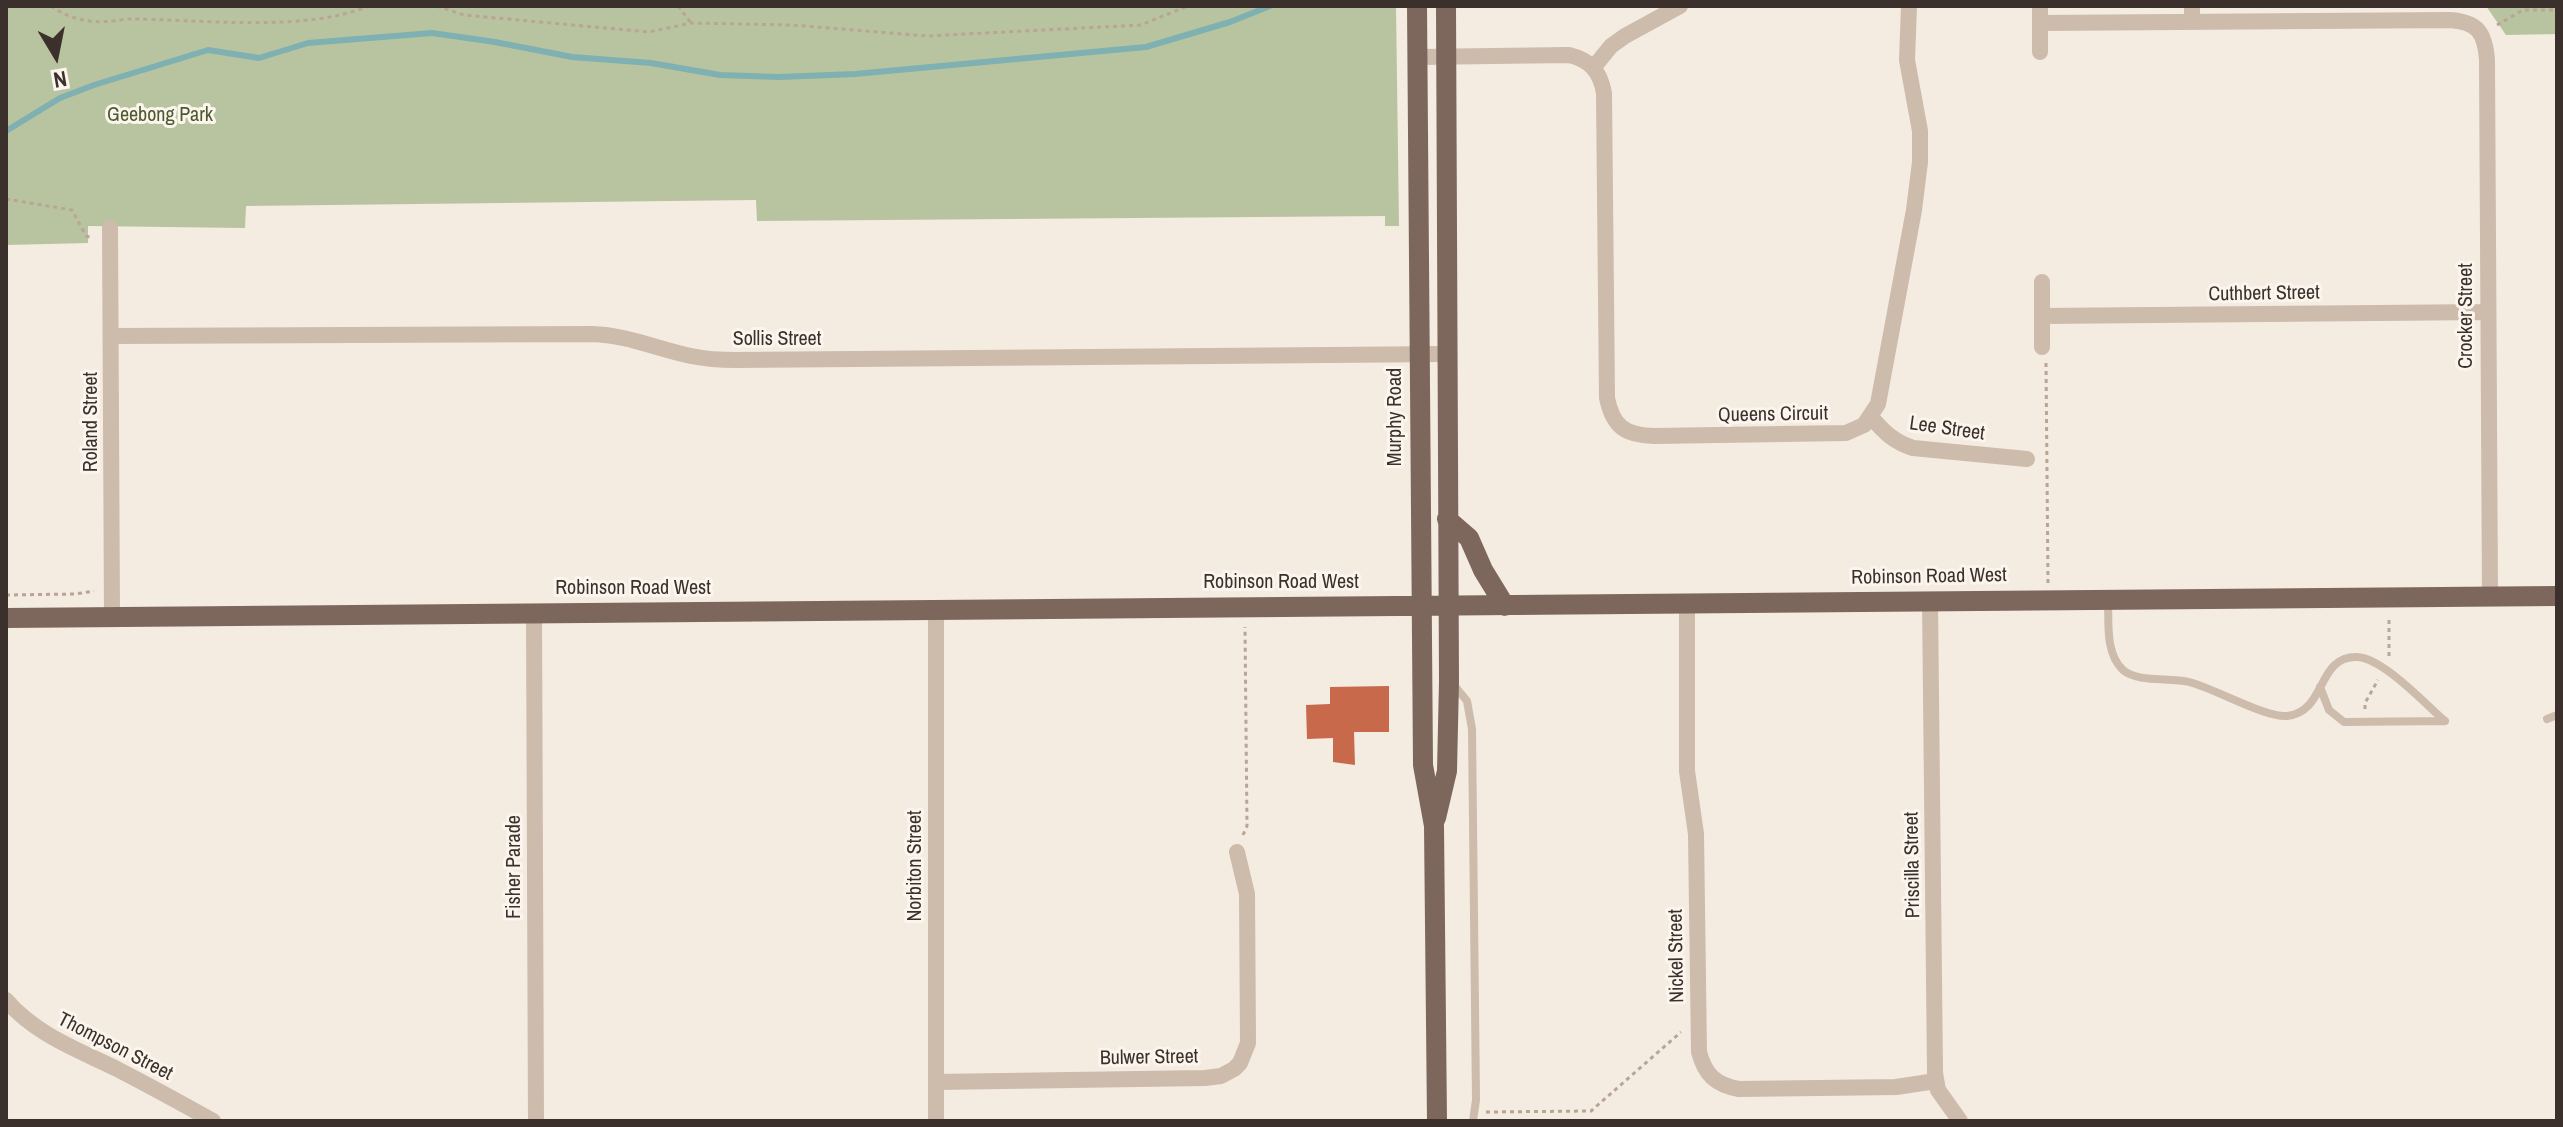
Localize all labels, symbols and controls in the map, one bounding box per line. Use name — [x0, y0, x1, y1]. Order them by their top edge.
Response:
north arrow — [16, 16, 96, 96]
text: N — [51, 64, 69, 96]
park label: Geebong Park — [107, 104, 213, 128]
street label: Crocker Street — [2455, 263, 2479, 369]
street label: Cuthbert Street — [2208, 281, 2320, 307]
street label: Sollis Street — [733, 328, 821, 352]
street label: Murphy Road — [1384, 368, 1408, 466]
street label: Roland Street — [80, 372, 104, 472]
street label: Queens Circuit — [1718, 402, 1828, 428]
street label: Lee Street — [1908, 412, 1986, 446]
street label: Robinson Road West — [1851, 564, 2007, 590]
street label: Robinson Road West — [1203, 571, 1359, 595]
street label: Robinson Road West — [555, 577, 711, 601]
street label: Norbiton Street — [904, 810, 928, 922]
street label: Priscilla Street — [1900, 811, 1926, 919]
street label: Fisher Parade — [503, 815, 527, 919]
street label: Nickel Street — [1664, 909, 1690, 1003]
street label: Thompson Street — [54, 1008, 176, 1086]
street label: Bulwer Street — [1100, 1045, 1198, 1071]

